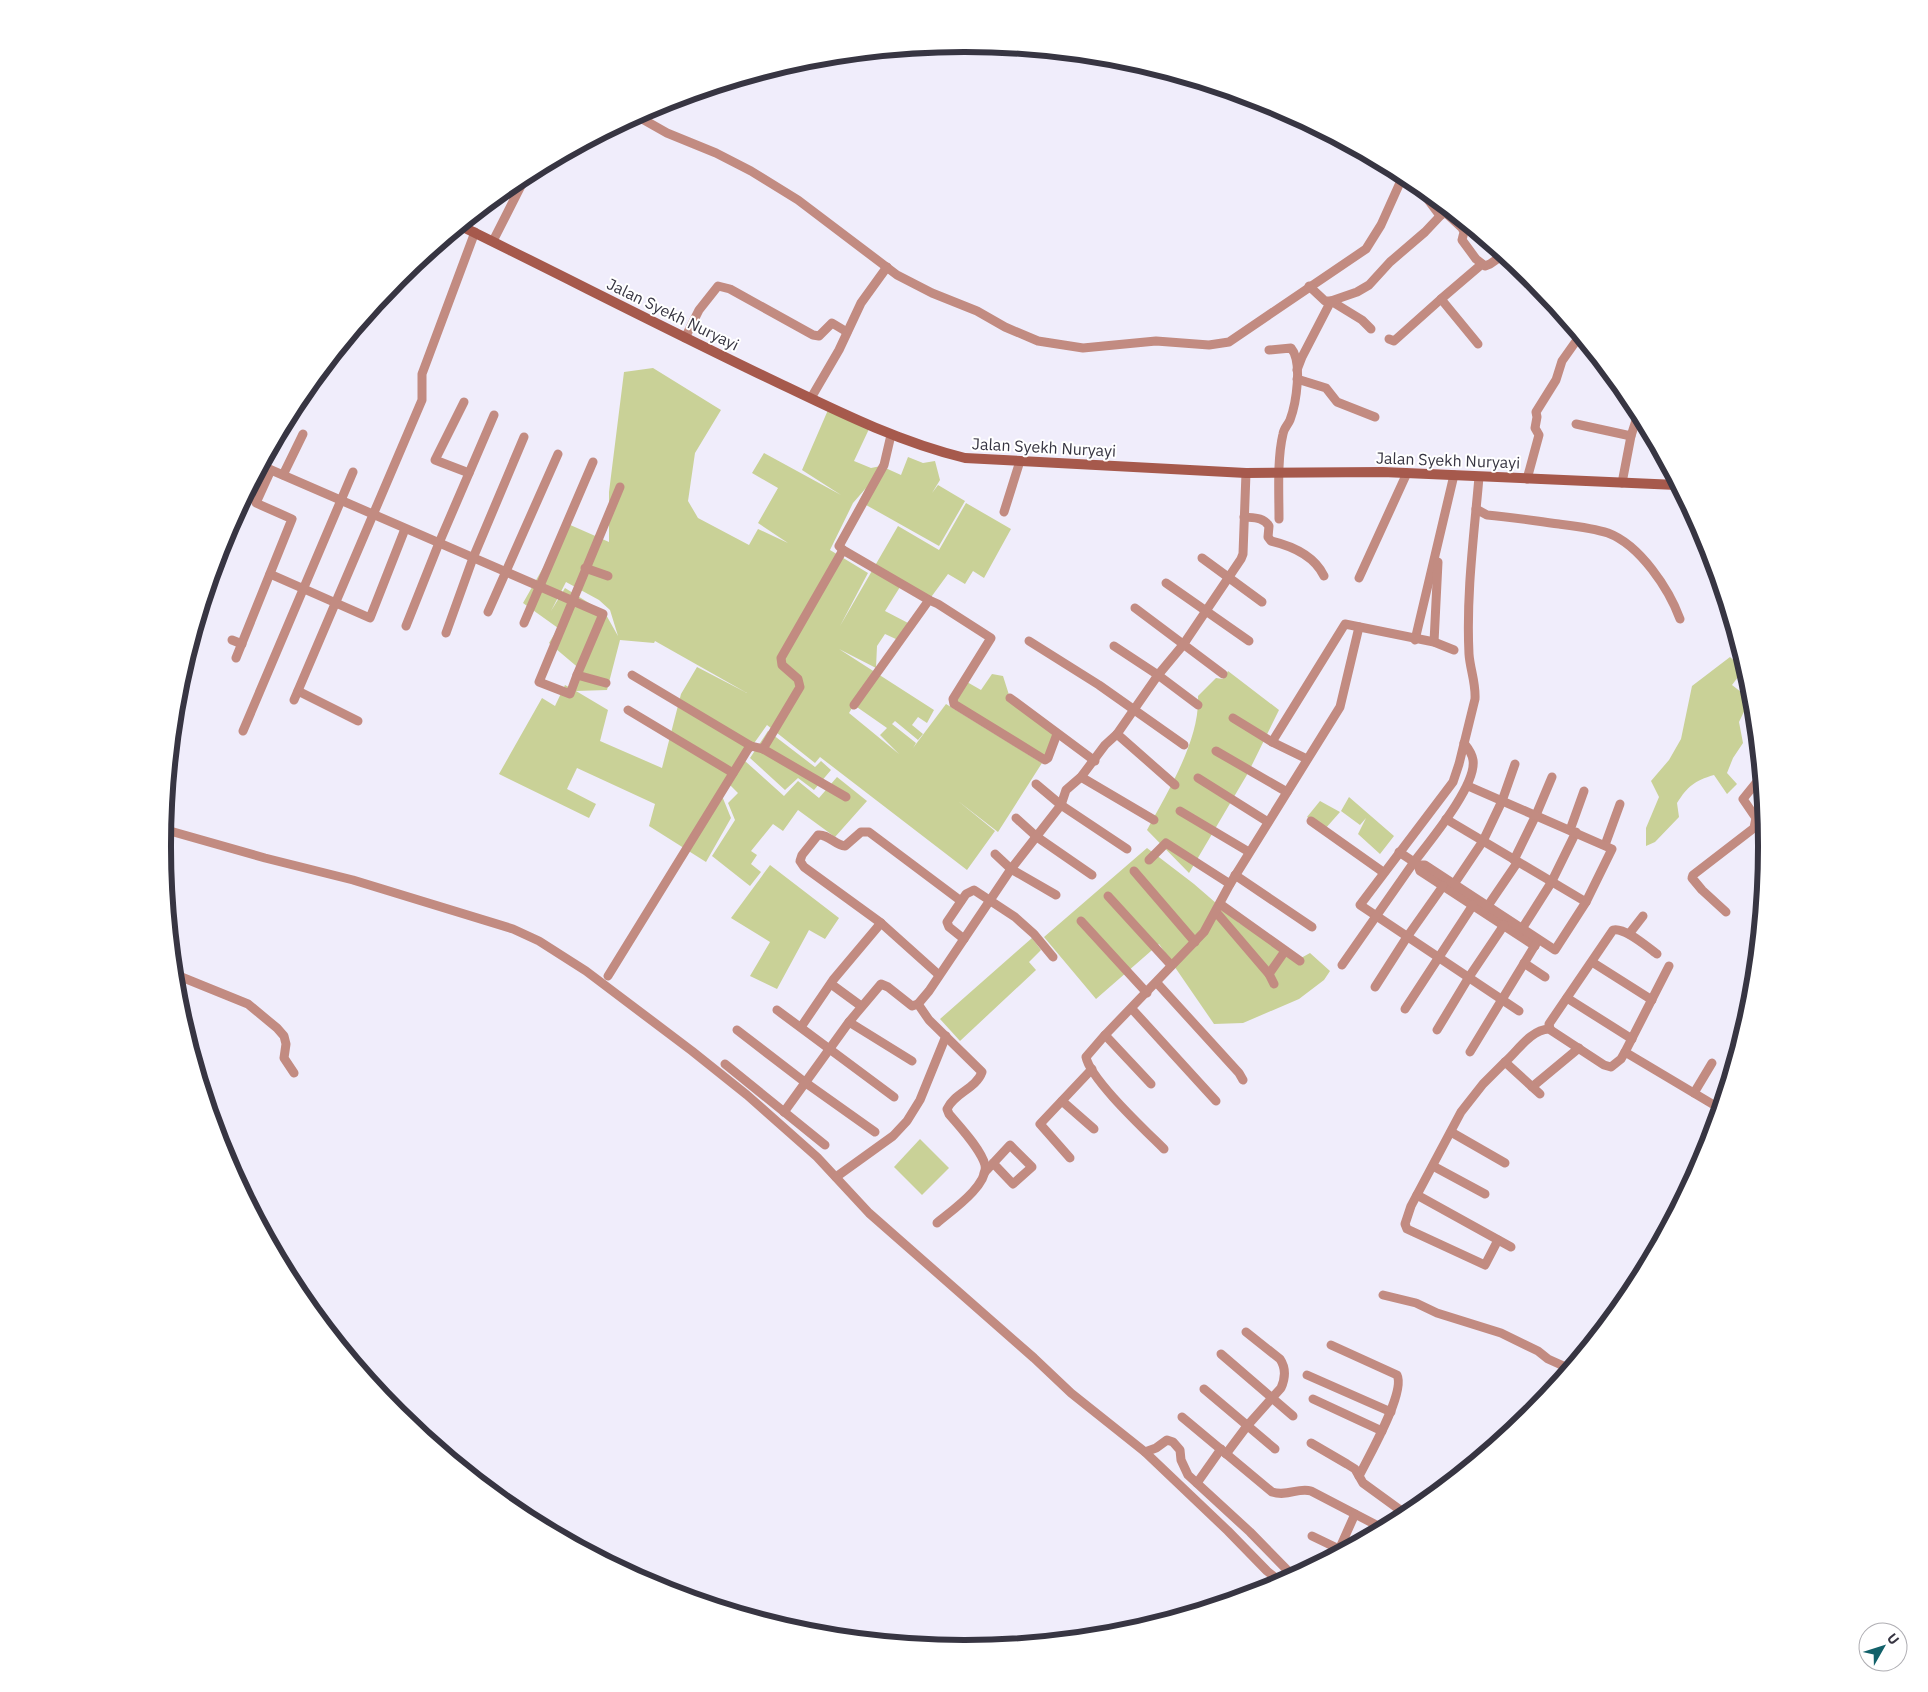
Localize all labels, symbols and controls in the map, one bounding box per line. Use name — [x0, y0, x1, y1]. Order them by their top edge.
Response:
street label: Jalan Syekh Nuryayi — [604, 273, 742, 355]
street label: Jalan Syekh Nuryayi — [971, 433, 1117, 461]
street label: Jalan Syekh Nuryayi — [1375, 447, 1521, 473]
north arrow — [1858, 1622, 1908, 1672]
text: U — [1883, 1629, 1903, 1648]

